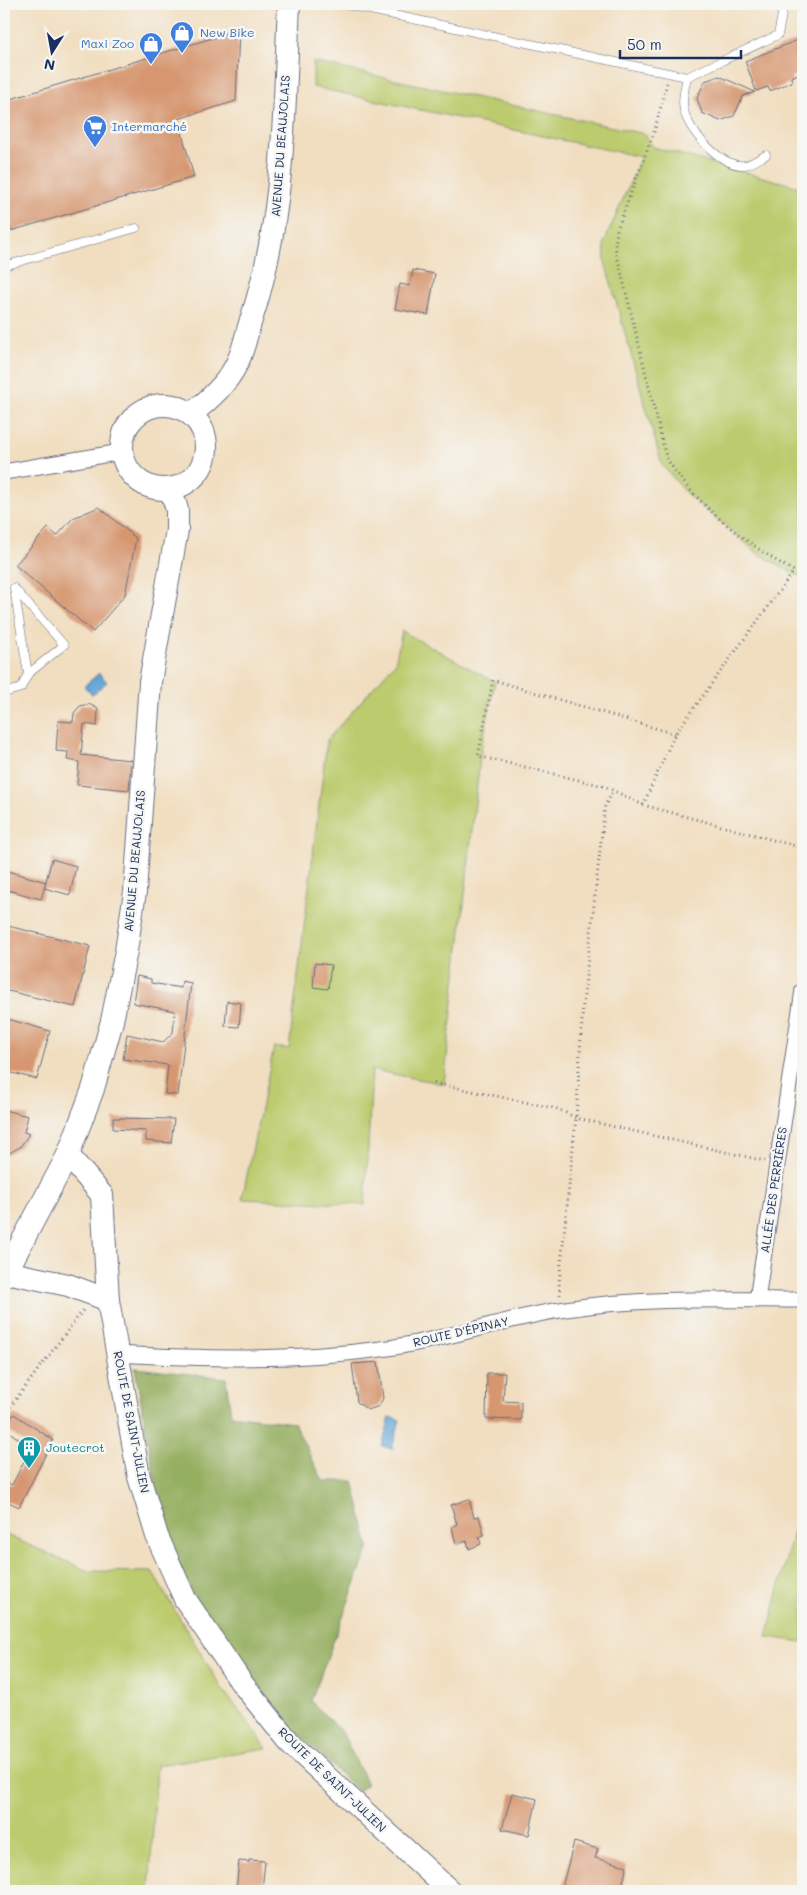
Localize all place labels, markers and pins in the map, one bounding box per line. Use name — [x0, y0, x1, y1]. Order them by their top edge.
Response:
shop icon: New Bike — [169, 20, 195, 54]
place label: New Bike — [200, 24, 254, 40]
shop icon: Maxi Zoo — [138, 31, 164, 65]
place label: Maxi Zoo — [81, 35, 134, 51]
supermarket icon: Intermarché — [82, 114, 108, 148]
place label: Intermarché — [112, 118, 187, 134]
building icon: Joutecrot — [16, 1435, 42, 1469]
place label: Joutecrot — [46, 1439, 104, 1455]

